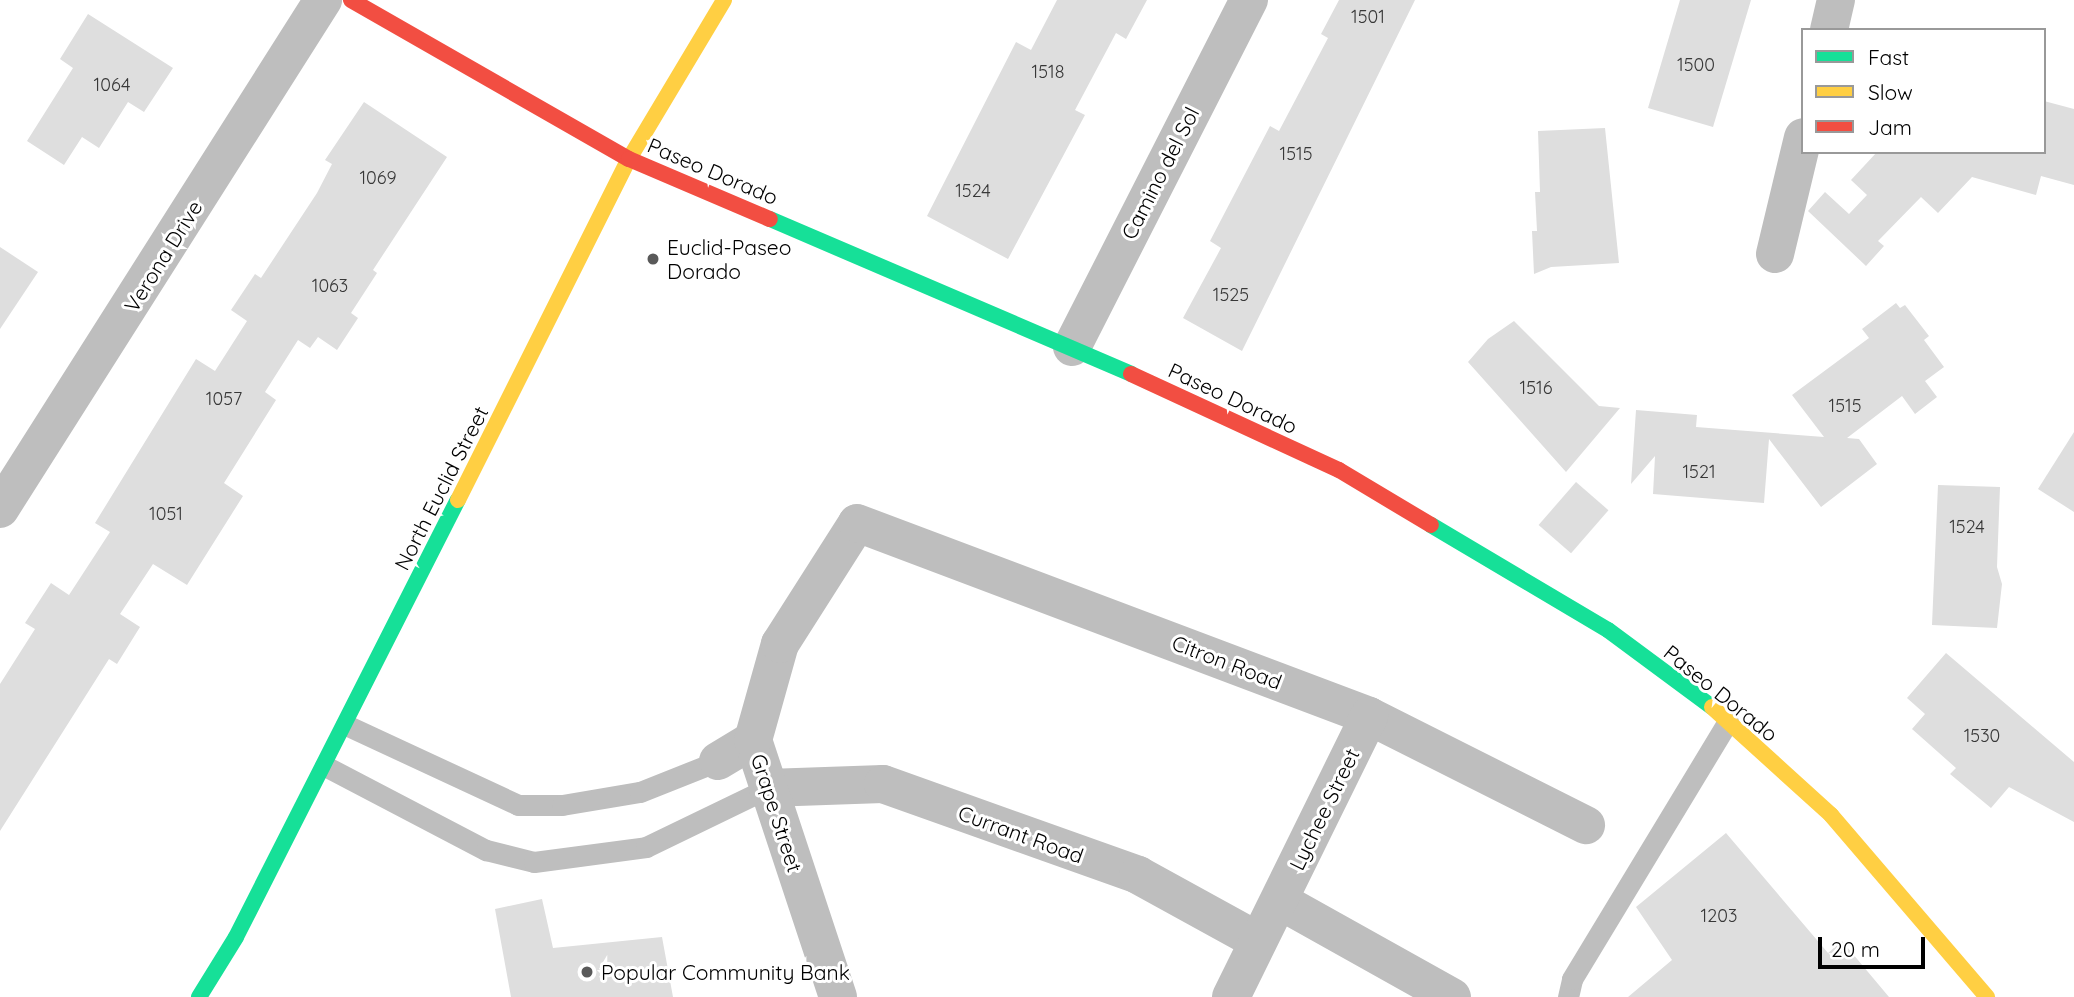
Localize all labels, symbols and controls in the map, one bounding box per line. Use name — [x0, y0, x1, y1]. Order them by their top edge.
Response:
house number: 1501 — [1351, 6, 1385, 28]
legend — [1801, 28, 2046, 154]
text: Fast — [1868, 44, 1909, 70]
house number: 1500 — [1677, 54, 1715, 76]
house number: 1518 — [1032, 61, 1064, 83]
house number: 1064 — [94, 74, 130, 96]
text: Slow — [1868, 79, 1913, 105]
street label: Camino del Sol — [1116, 103, 1204, 243]
text: Jam — [1868, 114, 1912, 140]
street label: Paseo Dorado — [644, 132, 782, 210]
house number: 1515 — [1280, 143, 1312, 165]
house number: 1069 — [359, 167, 397, 189]
house number: 1524 — [955, 180, 991, 202]
street label: Verona Drive — [119, 196, 207, 316]
place label: Euclid-Paseo Dorado — [667, 234, 791, 284]
marker: Euclid-Paseo Dorado — [645, 251, 661, 267]
house number: 1063 — [312, 275, 348, 297]
house number: 1525 — [1213, 284, 1249, 306]
street label: Paseo Dorado — [1165, 357, 1301, 439]
house number: 1516 — [1520, 377, 1552, 399]
house number: 1057 — [206, 388, 242, 410]
house number: 1515 — [1829, 395, 1861, 417]
street label: North Euclid Street — [389, 402, 493, 574]
house number: 1521 — [1682, 461, 1716, 483]
house number: 1051 — [149, 503, 183, 525]
house number: 1524 — [1949, 516, 1985, 538]
street label: Citron Road — [1169, 630, 1285, 694]
street label: Paseo Dorado — [1659, 639, 1783, 747]
house number: 1530 — [1964, 725, 2000, 747]
street label: Lychee Street — [1284, 744, 1364, 874]
street label: Grape Street — [746, 751, 808, 875]
street label: Currant Road — [955, 800, 1087, 868]
house number: 1203 — [1701, 905, 1737, 927]
scale bar — [1822, 923, 1929, 967]
text: 20 m — [1831, 936, 1880, 962]
place label: Popular Community Bank — [601, 959, 850, 985]
marker: Popular Community Bank — [579, 964, 595, 980]

